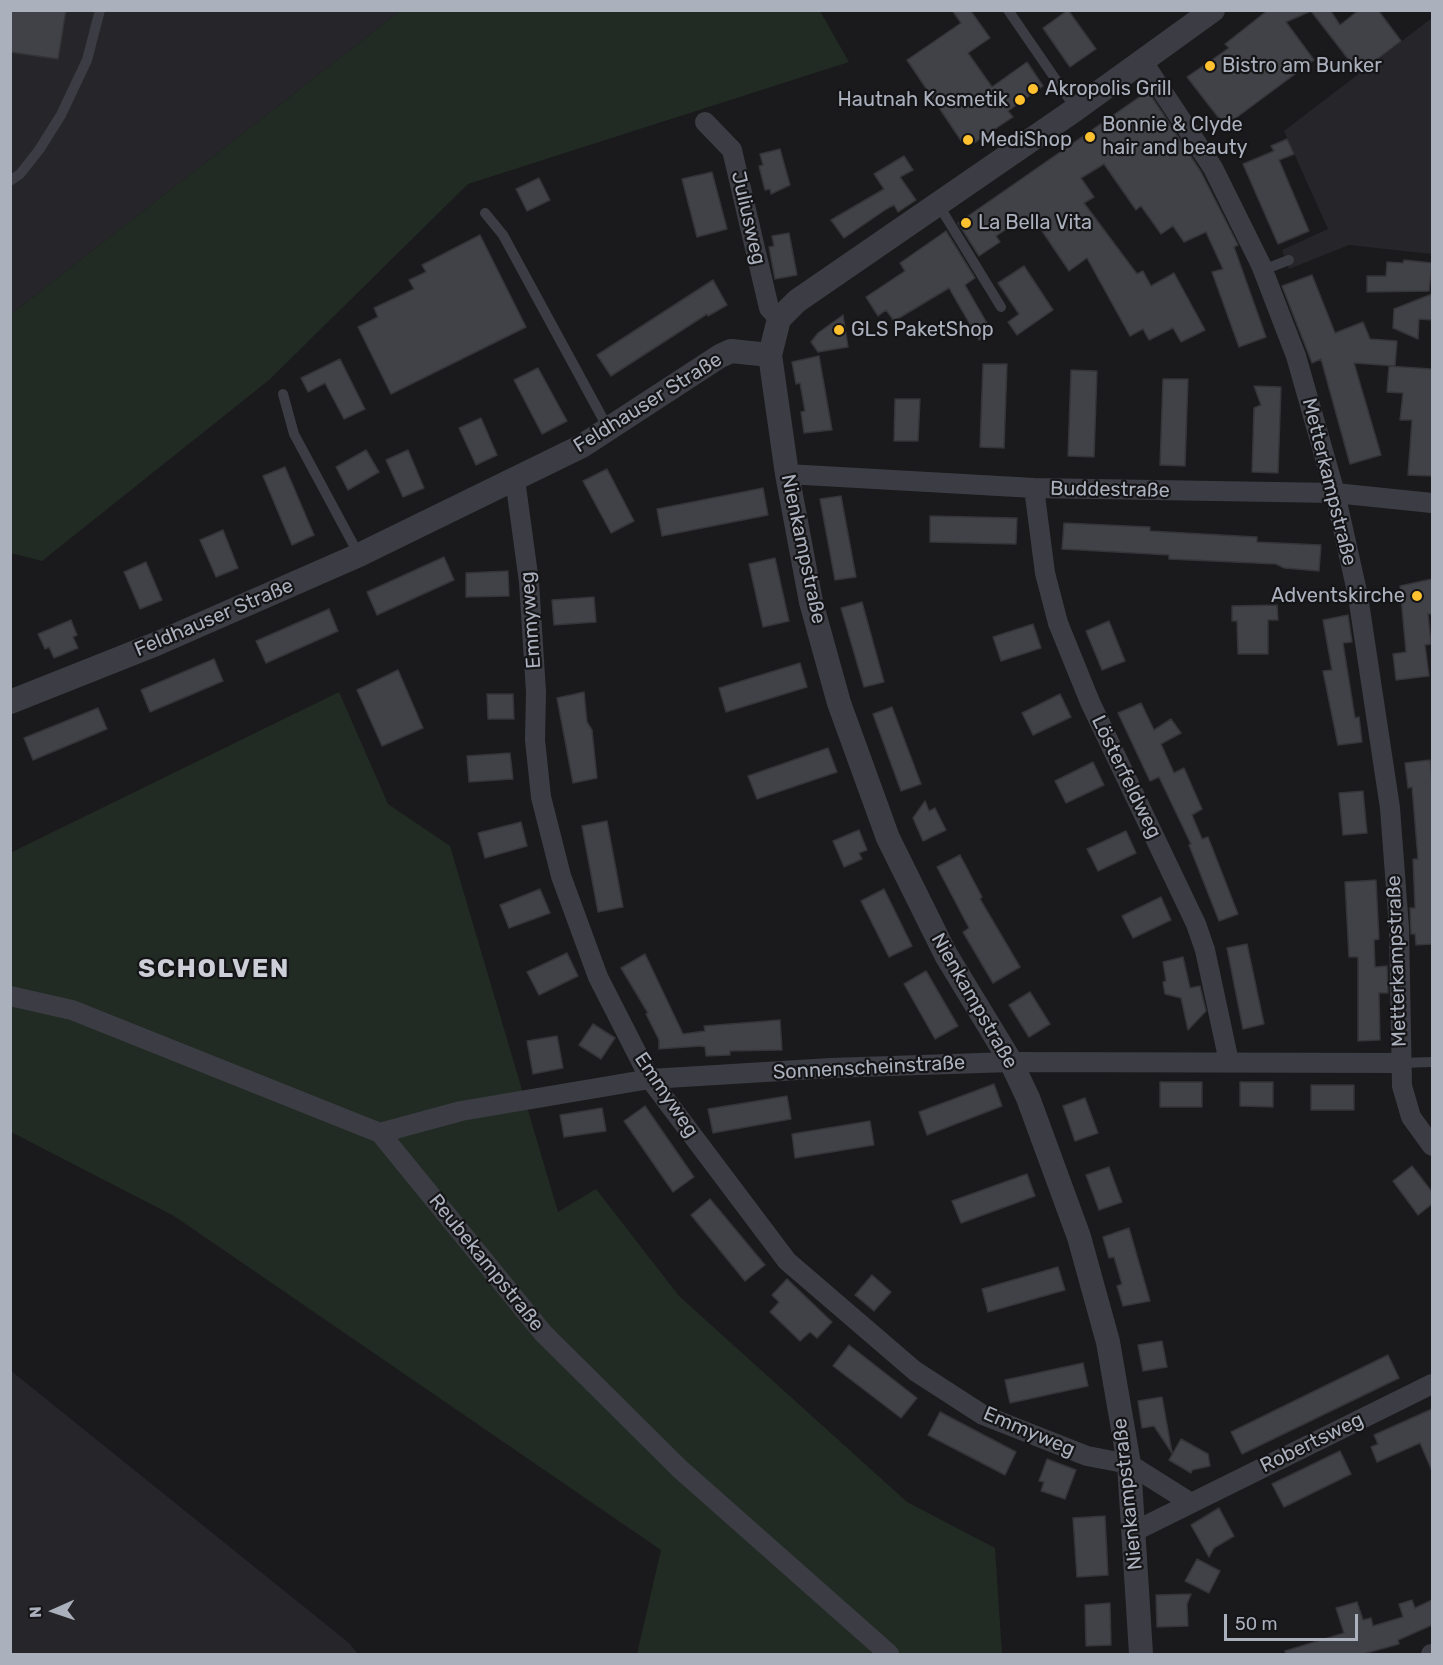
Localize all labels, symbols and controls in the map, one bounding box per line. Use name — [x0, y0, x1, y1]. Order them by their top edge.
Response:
place label: Bistro am Bunker — [1222, 54, 1382, 78]
marker: Bistro am Bunker — [1203, 59, 1217, 73]
place label: Akropolis Grill — [1045, 77, 1172, 101]
marker: Akropolis Grill — [1026, 82, 1040, 96]
place label: Hautnah Kosmetik — [838, 88, 1008, 112]
marker: Hautnah Kosmetik — [1013, 93, 1027, 107]
place label: Bonnie & Clyde hair and beauty — [1102, 113, 1248, 160]
place label: MediShop — [980, 128, 1072, 152]
marker: Bonnie & Clyde hair and beauty — [1083, 130, 1097, 144]
marker: MediShop — [961, 133, 975, 147]
street label: Juliusweg — [726, 169, 770, 267]
place label: La Bella Vita — [978, 211, 1092, 235]
marker: La Bella Vita — [959, 216, 973, 230]
place label: GLS PaketShop — [851, 318, 994, 342]
marker: GLS PaketShop — [832, 323, 846, 337]
street label: Feldhauser Straße — [569, 348, 727, 458]
street label: Metterkampstraße — [1297, 396, 1361, 568]
street label: Nienkampstraße — [775, 472, 831, 626]
street label: Buddestraße — [1050, 477, 1170, 503]
street label: Emmyweg — [516, 571, 546, 669]
street label: Feldhauser Straße — [131, 574, 297, 662]
place label: Adventskirche — [1271, 584, 1405, 608]
marker: Adventskirche — [1410, 589, 1424, 603]
street label: Lösterfeldweg — [1086, 712, 1166, 842]
street label: Metterkampstraße — [1382, 875, 1412, 1047]
street label: Nienkampstraße — [926, 929, 1022, 1073]
district label: SCHOLVEN — [138, 953, 290, 985]
street label: Emmyweg — [629, 1048, 703, 1142]
street label: Sonnenscheinstraße — [772, 1051, 966, 1085]
street label: Reubekampstraße — [423, 1190, 549, 1336]
street label: Emmyweg — [980, 1402, 1078, 1462]
street label: Robertsweg — [1256, 1408, 1368, 1478]
street label: Nienkampstraße — [1108, 1417, 1148, 1571]
north arrow — [24, 1581, 84, 1641]
scale bar — [1227, 1602, 1360, 1640]
text: N — [26, 1606, 45, 1618]
text: 50 m — [1235, 1613, 1278, 1635]

